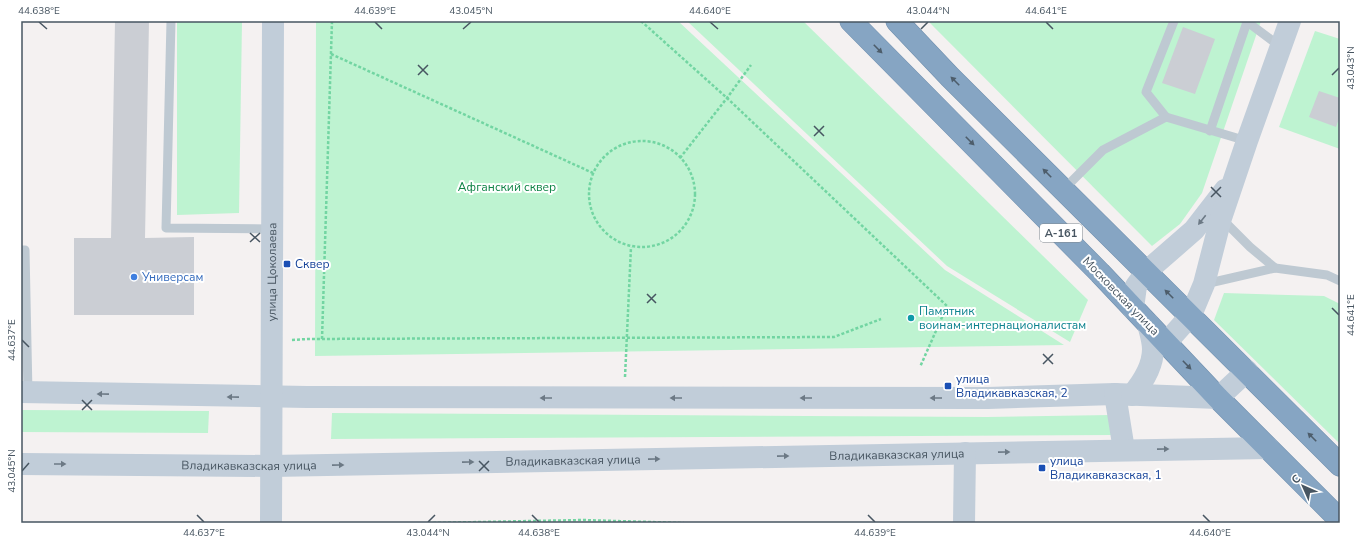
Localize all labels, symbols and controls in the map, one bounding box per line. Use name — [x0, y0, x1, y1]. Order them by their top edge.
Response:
text: 44.638°E — [18, 4, 60, 18]
text: 44.639°E — [354, 4, 396, 18]
text: 43.045°N — [449, 4, 493, 18]
text: 44.640°E — [689, 4, 731, 18]
text: 43.044°N — [906, 4, 950, 18]
text: 44.641°E — [1025, 4, 1067, 18]
one-way arrow — [873, 44, 883, 54]
text: 43.043°N — [1344, 46, 1358, 90]
one-way arrow — [950, 76, 960, 86]
one-way arrow — [965, 136, 975, 146]
one-way arrow — [1042, 168, 1052, 178]
park label: Афганский сквер — [458, 179, 556, 195]
one-way arrow — [1198, 215, 1206, 225]
street label: улица Цоколаева — [264, 223, 280, 321]
road number: А-161 — [1040, 224, 1082, 242]
street label: Московская улица — [1079, 253, 1163, 339]
place label: Сквер — [295, 256, 330, 272]
marker: Сквер — [282, 259, 292, 269]
place label: Универсам — [141, 269, 203, 285]
marker: Универсам — [129, 272, 139, 282]
one-way arrow — [1164, 289, 1174, 299]
text: 44.641°E — [1344, 294, 1358, 336]
place label: Памятник воинам-интернационалистам — [919, 303, 1086, 333]
marker: Памятник воинам-интернационалистам — [906, 313, 916, 323]
text: 44.637°E — [5, 319, 19, 361]
one-way arrow — [1182, 360, 1192, 370]
place label: улица Владикавказская, 2 — [956, 371, 1068, 401]
marker: улица Владикавказская, 2 — [943, 381, 953, 391]
one-way arrow — [96, 391, 109, 397]
one-way arrow — [227, 393, 239, 400]
one-way arrow — [539, 395, 552, 401]
one-way arrow — [669, 395, 682, 401]
one-way arrow — [799, 395, 812, 401]
one-way arrow — [929, 395, 942, 401]
one-way arrow — [1307, 432, 1317, 442]
street label: Владикавказская улица — [829, 445, 965, 464]
one-way arrow — [1157, 446, 1170, 452]
text: 43.045°N — [5, 449, 19, 493]
one-way arrow — [998, 449, 1011, 455]
street label: Владикавказская улица — [505, 451, 641, 470]
one-way arrow — [777, 453, 790, 459]
place label: улица Владикавказская, 1 — [1050, 453, 1162, 483]
one-way arrow — [648, 456, 661, 462]
street label: Владикавказская улица — [181, 457, 317, 474]
one-way arrow — [462, 459, 475, 465]
one-way arrow — [54, 461, 66, 468]
one-way arrow — [332, 461, 344, 468]
marker: улица Владикавказская, 1 — [1037, 463, 1047, 473]
north arrow — [1283, 466, 1323, 506]
text: С — [1288, 471, 1305, 487]
text: 44.637°E — [183, 526, 225, 540]
text: 43.044°N — [406, 526, 450, 540]
text: 44.638°E — [518, 526, 560, 540]
text: 44.639°E — [854, 526, 896, 540]
text: 44.640°E — [1189, 526, 1231, 540]

